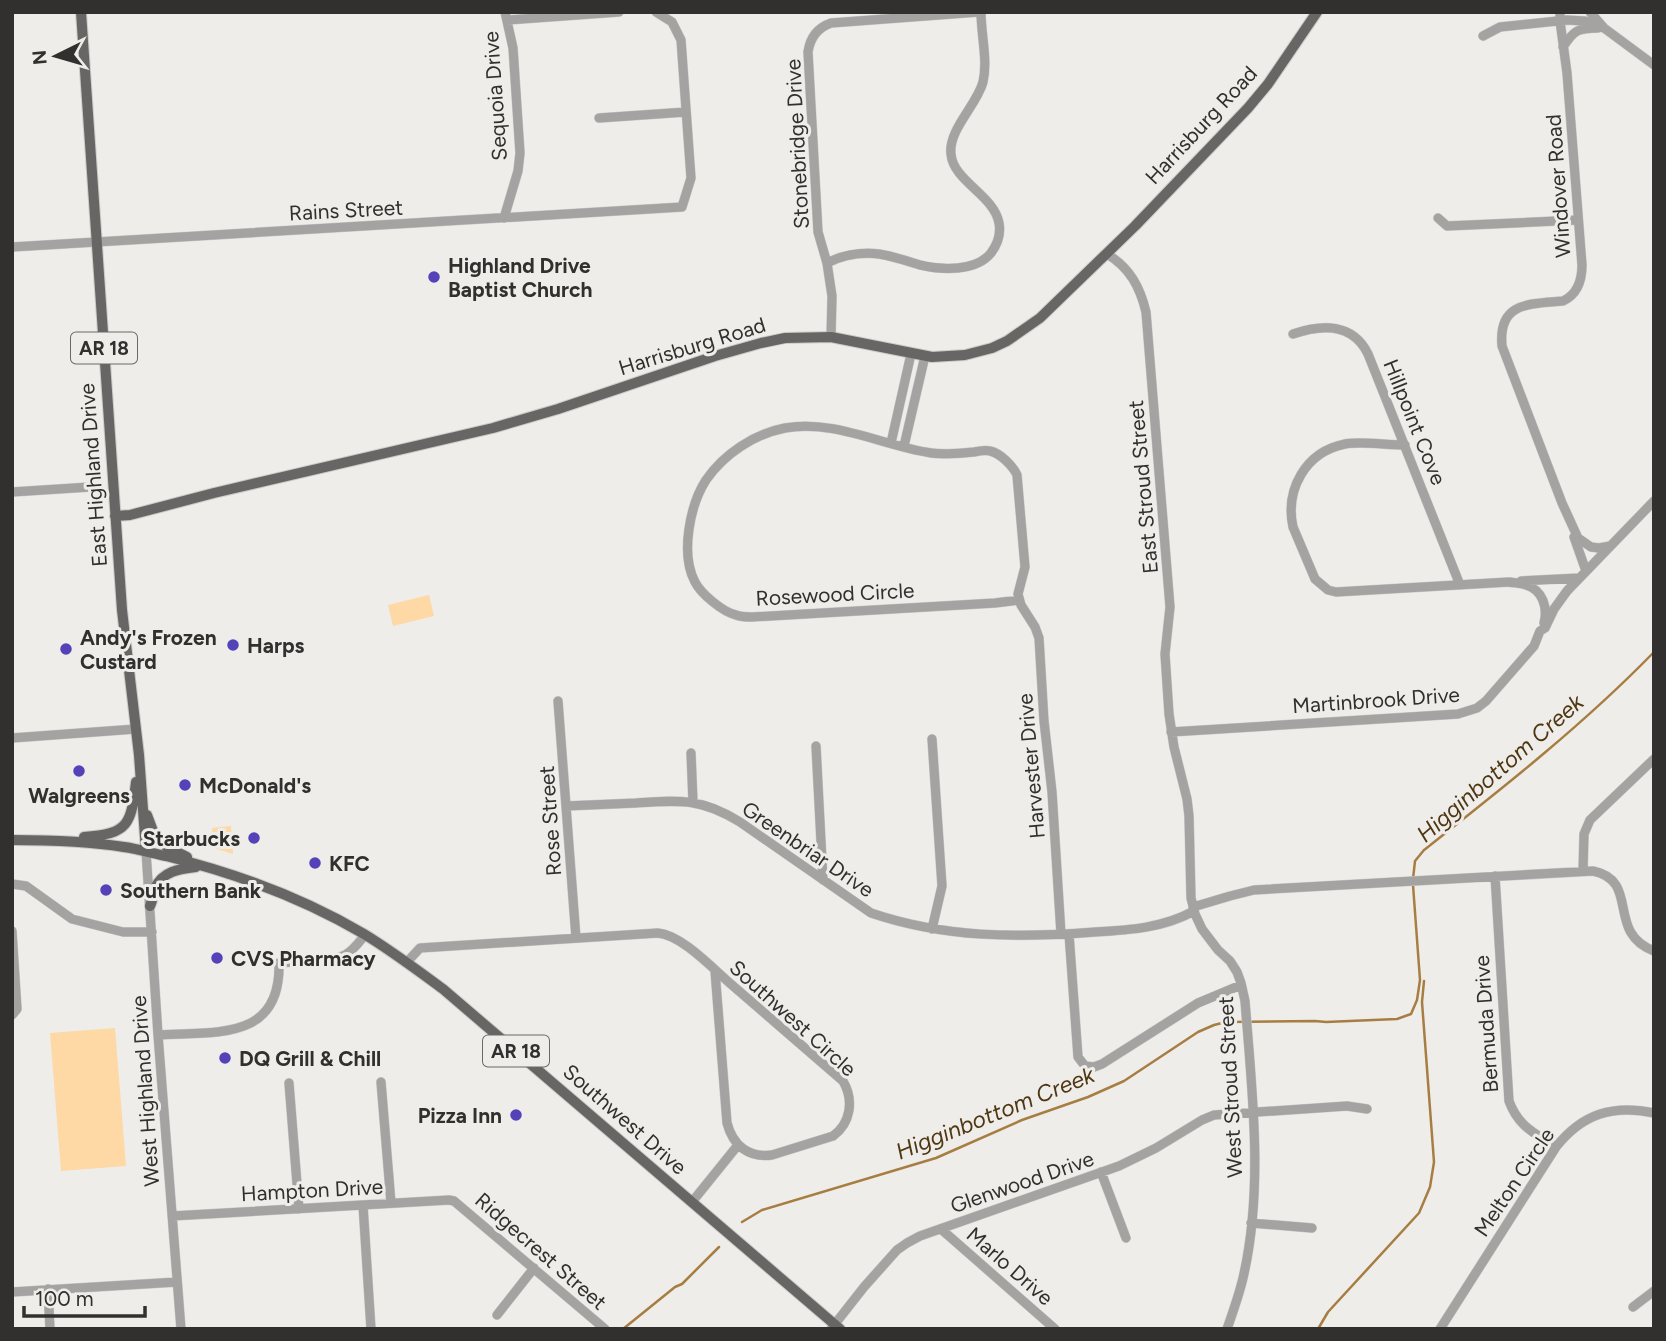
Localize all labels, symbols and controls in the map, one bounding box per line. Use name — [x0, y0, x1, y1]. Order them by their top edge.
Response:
north arrow — [21, 21, 91, 91]
street label: Sequoia Drive — [478, 30, 512, 162]
text: N — [27, 49, 52, 66]
street label: Stonebridge Drive — [780, 58, 814, 230]
street label: Harrisburg Road — [1140, 61, 1262, 189]
street label: Windover Road — [1541, 113, 1575, 259]
street label: Rains Street — [288, 195, 404, 225]
place label: Highland Drive Baptist Church — [448, 253, 592, 302]
marker: Highland Drive Baptist Church — [426, 269, 442, 285]
street label: Harrisburg Road — [616, 312, 768, 380]
road number: AR 18 — [71, 332, 137, 364]
street label: Hillpoint Cove — [1378, 355, 1452, 489]
street label: East Highland Drive — [74, 382, 112, 568]
street label: East Stroud Street — [1123, 399, 1163, 575]
street label: Rosewood Circle — [755, 577, 915, 611]
place label: Andy's Frozen Custard — [80, 625, 217, 674]
place label: Harps — [247, 633, 305, 658]
marker: Harps — [225, 637, 241, 653]
marker: Andy's Frozen Custard — [58, 641, 74, 657]
street label: Martinbrook Drive — [1291, 682, 1461, 718]
water label: Higginbottom Creek — [1411, 687, 1590, 848]
street label: Harvester Drive — [1012, 692, 1050, 840]
marker: Walgreens — [71, 763, 87, 779]
street label: Rose Street — [534, 765, 566, 877]
place label: McDonald's — [199, 773, 311, 798]
marker: McDonald's — [177, 777, 193, 793]
place label: Walgreens — [28, 783, 130, 808]
street label: Greenbriar Drive — [737, 796, 879, 902]
place label: Starbucks — [143, 826, 240, 851]
marker: Starbucks — [246, 830, 262, 846]
place label: KFC — [329, 851, 370, 876]
marker: KFC — [307, 855, 323, 871]
place label: Southern Bank — [120, 878, 262, 903]
marker: Southern Bank — [98, 882, 114, 898]
place label: CVS Pharmacy — [231, 946, 376, 971]
marker: CVS Pharmacy — [209, 950, 225, 966]
street label: Bermuda Drive — [1469, 954, 1503, 1094]
street label: Southwest Circle — [725, 955, 861, 1081]
street label: West Highland Drive — [126, 995, 164, 1187]
street label: West Stroud Street — [1213, 996, 1247, 1178]
road number: AR 18 — [483, 1036, 549, 1066]
place label: DQ Grill & Chill — [239, 1046, 381, 1071]
marker: DQ Grill & Chill — [217, 1050, 233, 1066]
street label: Southwest Drive — [558, 1059, 692, 1179]
water label: Higginbottom Creek — [892, 1060, 1099, 1166]
place label: Pizza Inn — [418, 1103, 502, 1128]
marker: Pizza Inn — [508, 1107, 524, 1123]
street label: Melton Circle — [1469, 1123, 1559, 1241]
street label: Glenwood Drive — [947, 1146, 1097, 1218]
street label: Hampton Drive — [240, 1174, 384, 1206]
street label: Ridgecrest Street — [470, 1187, 612, 1315]
street label: Marlo Drive — [962, 1222, 1058, 1310]
scale bar — [24, 1274, 145, 1318]
text: 100 m — [35, 1286, 94, 1311]

